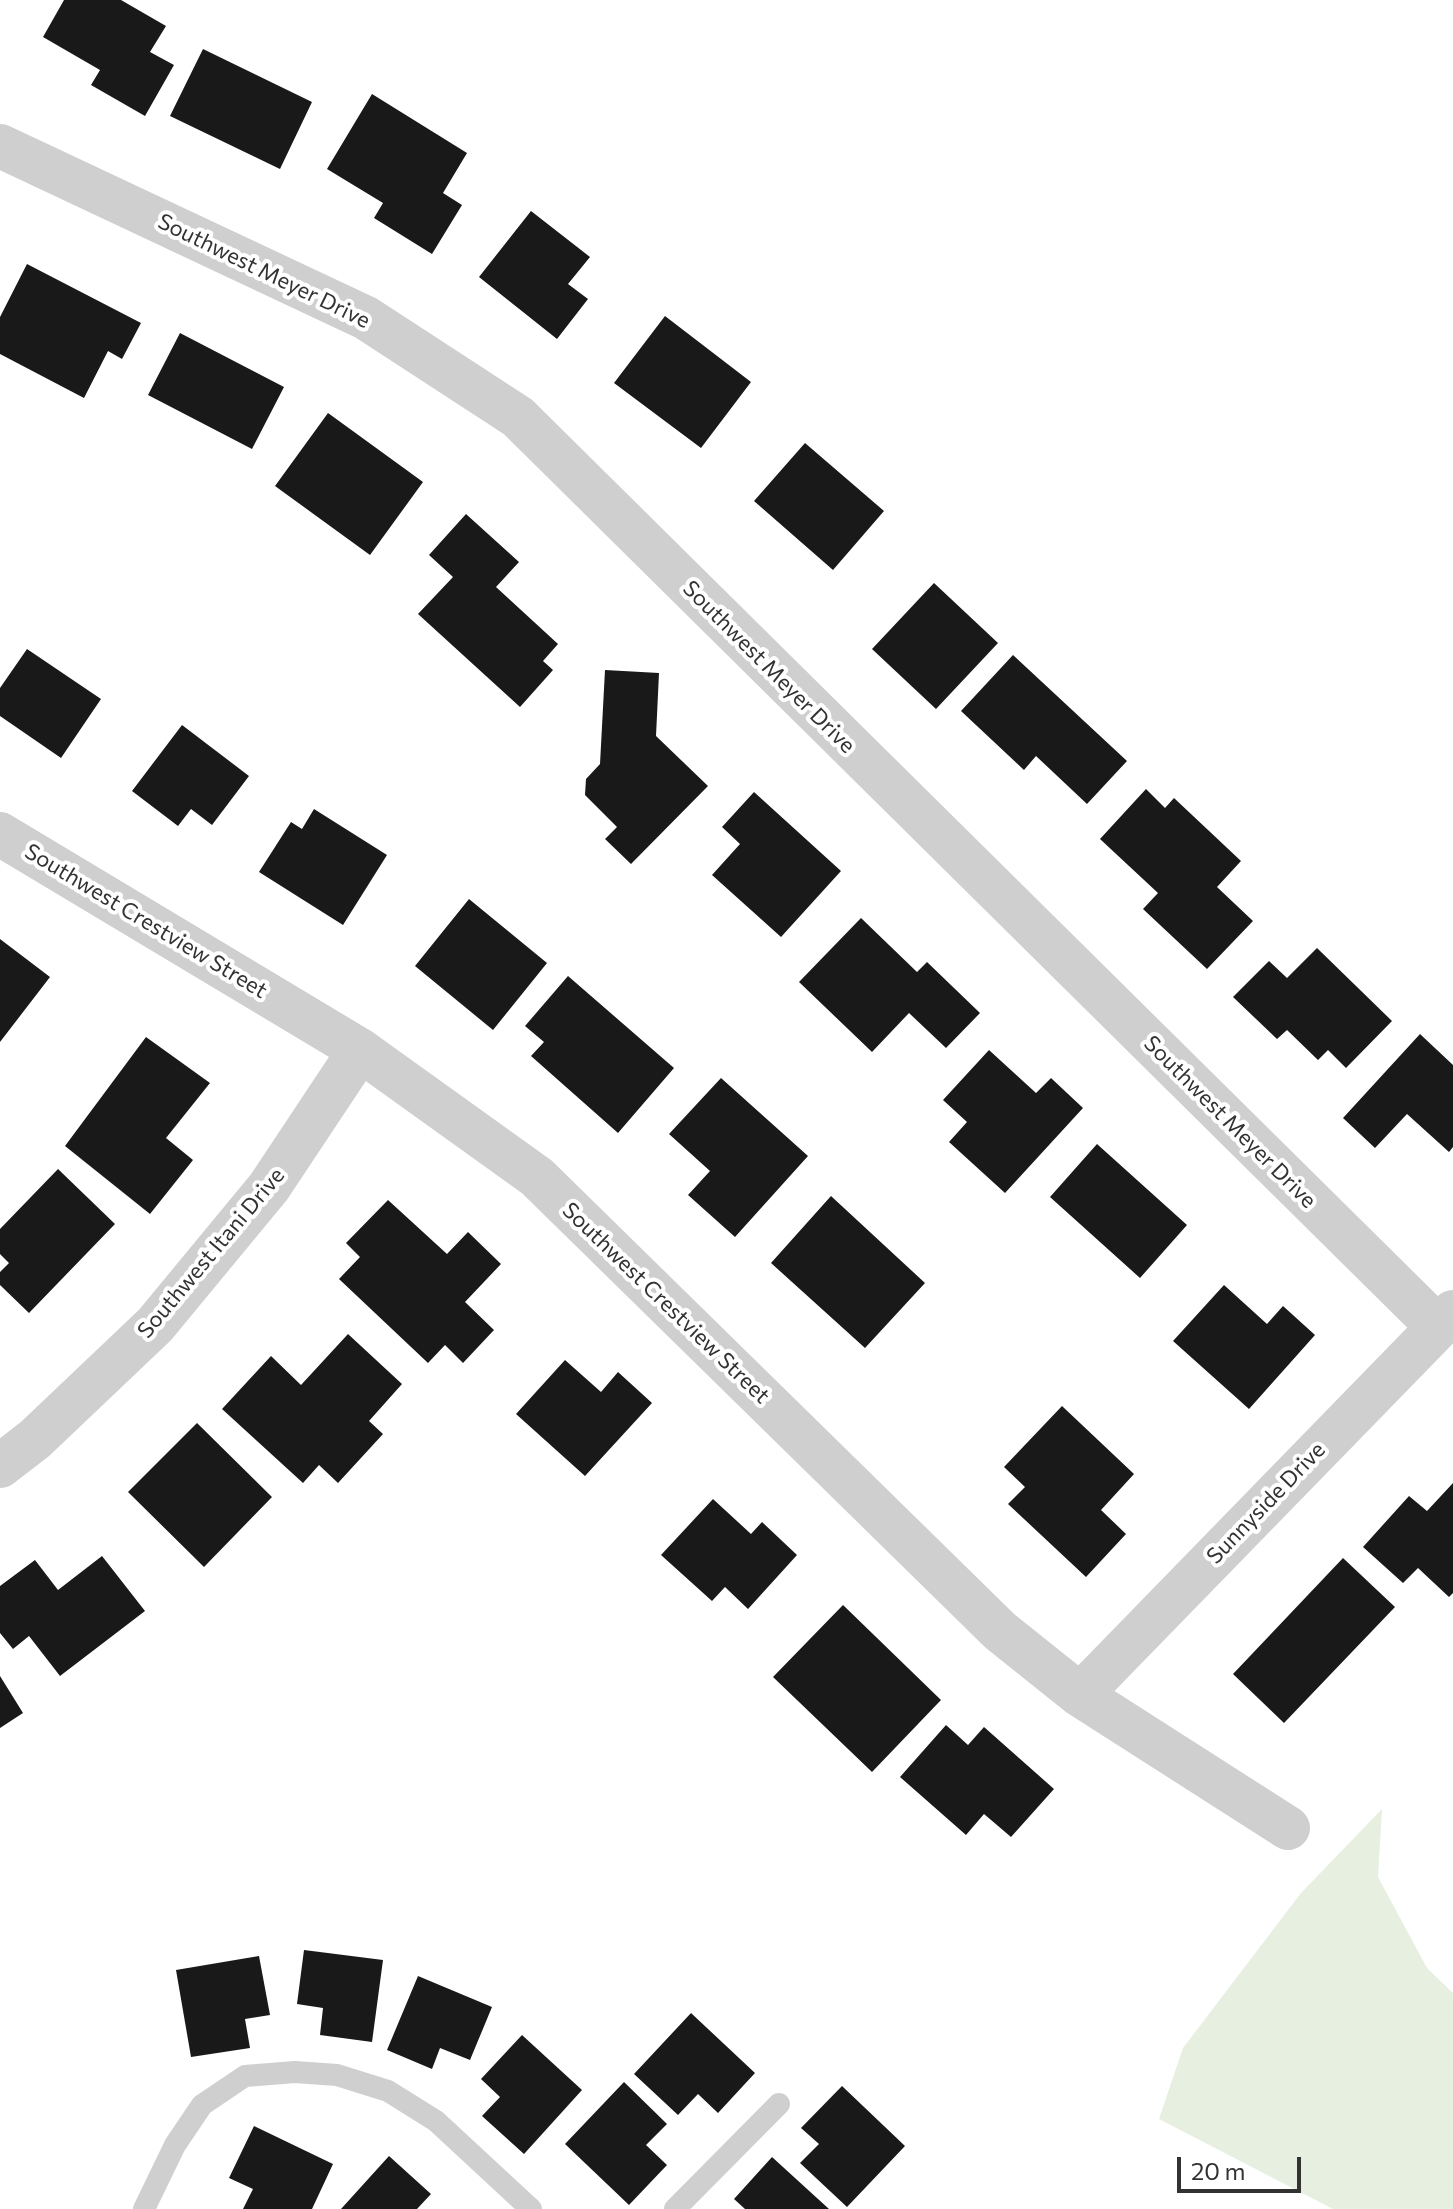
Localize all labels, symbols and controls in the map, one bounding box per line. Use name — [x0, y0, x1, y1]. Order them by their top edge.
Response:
street label: Southwest Meyer Drive — [154, 208, 374, 334]
street label: Southwest Meyer Drive — [677, 575, 861, 759]
street label: Southwest Crestview Street — [20, 838, 272, 1004]
street label: Southwest Meyer Drive — [1138, 1030, 1322, 1214]
street label: Southwest Itani Drive — [132, 1163, 290, 1343]
street label: Southwest Crestview Street — [557, 1197, 775, 1409]
street label: Sunnyside Drive — [1201, 1437, 1331, 1569]
scale bar — [1181, 2141, 1305, 2191]
text: 20 m — [1191, 2156, 1245, 2185]

